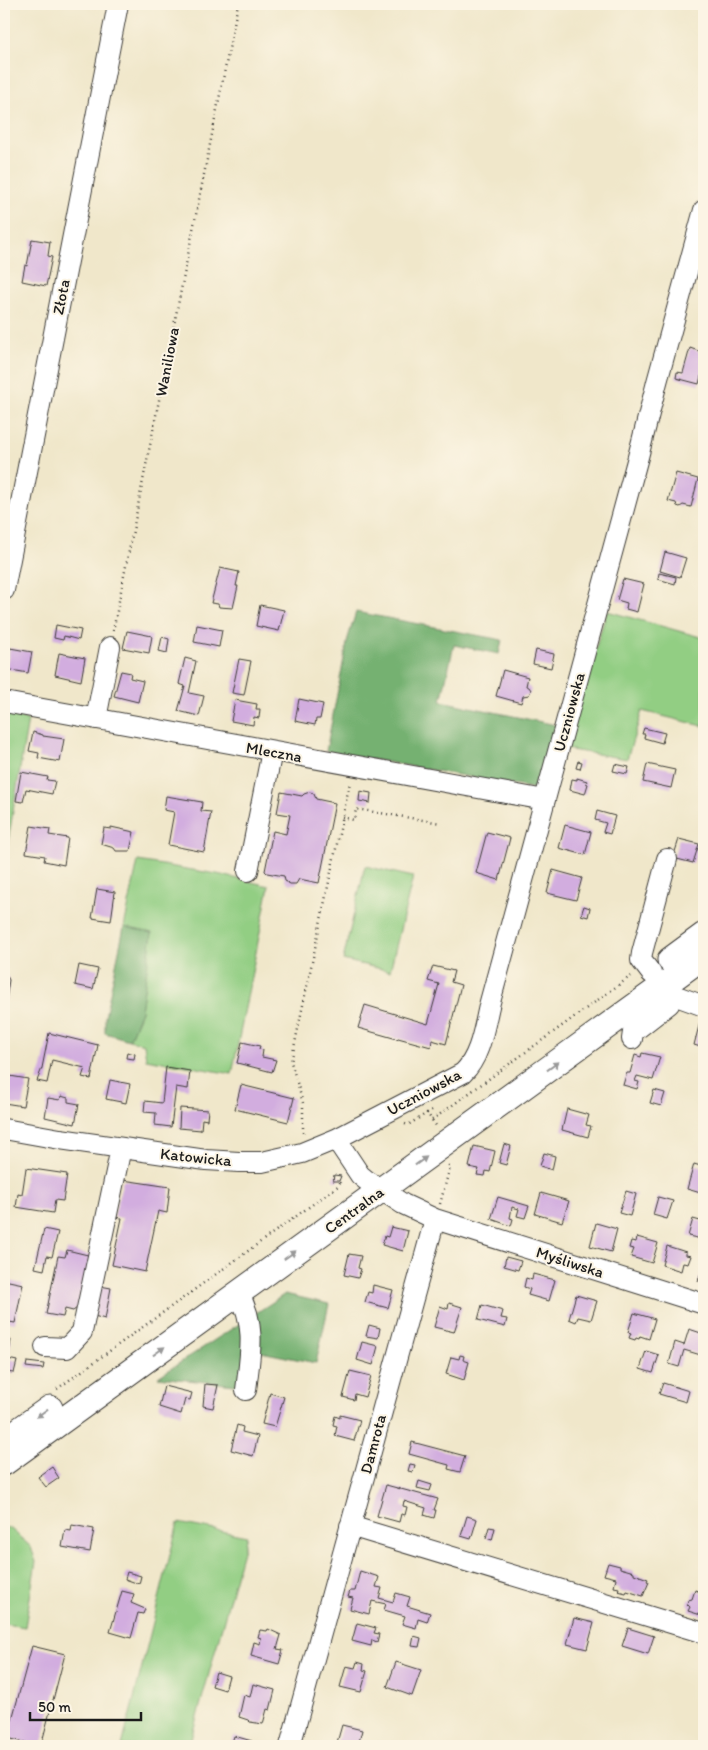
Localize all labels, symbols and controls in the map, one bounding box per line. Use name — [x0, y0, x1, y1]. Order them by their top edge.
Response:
street label: Złota — [48, 278, 74, 316]
street label: Waniliowa — [151, 326, 183, 398]
street label: Uczniowska — [549, 670, 589, 754]
street label: Mleczna — [245, 738, 304, 766]
one-way arrow — [546, 1060, 559, 1071]
street label: Uczniowska — [384, 1064, 465, 1119]
street label: Katowicka — [159, 1144, 233, 1170]
one-way arrow — [414, 1156, 428, 1166]
street label: Centralna — [321, 1182, 388, 1238]
street label: Myśliwska — [534, 1242, 606, 1282]
one-way arrow — [283, 1250, 297, 1260]
one-way arrow — [152, 1345, 165, 1356]
one-way arrow — [36, 1408, 49, 1418]
street label: Damrota — [356, 1411, 390, 1476]
scale bar — [30, 1690, 141, 1722]
text: 50 m — [38, 1698, 71, 1716]

